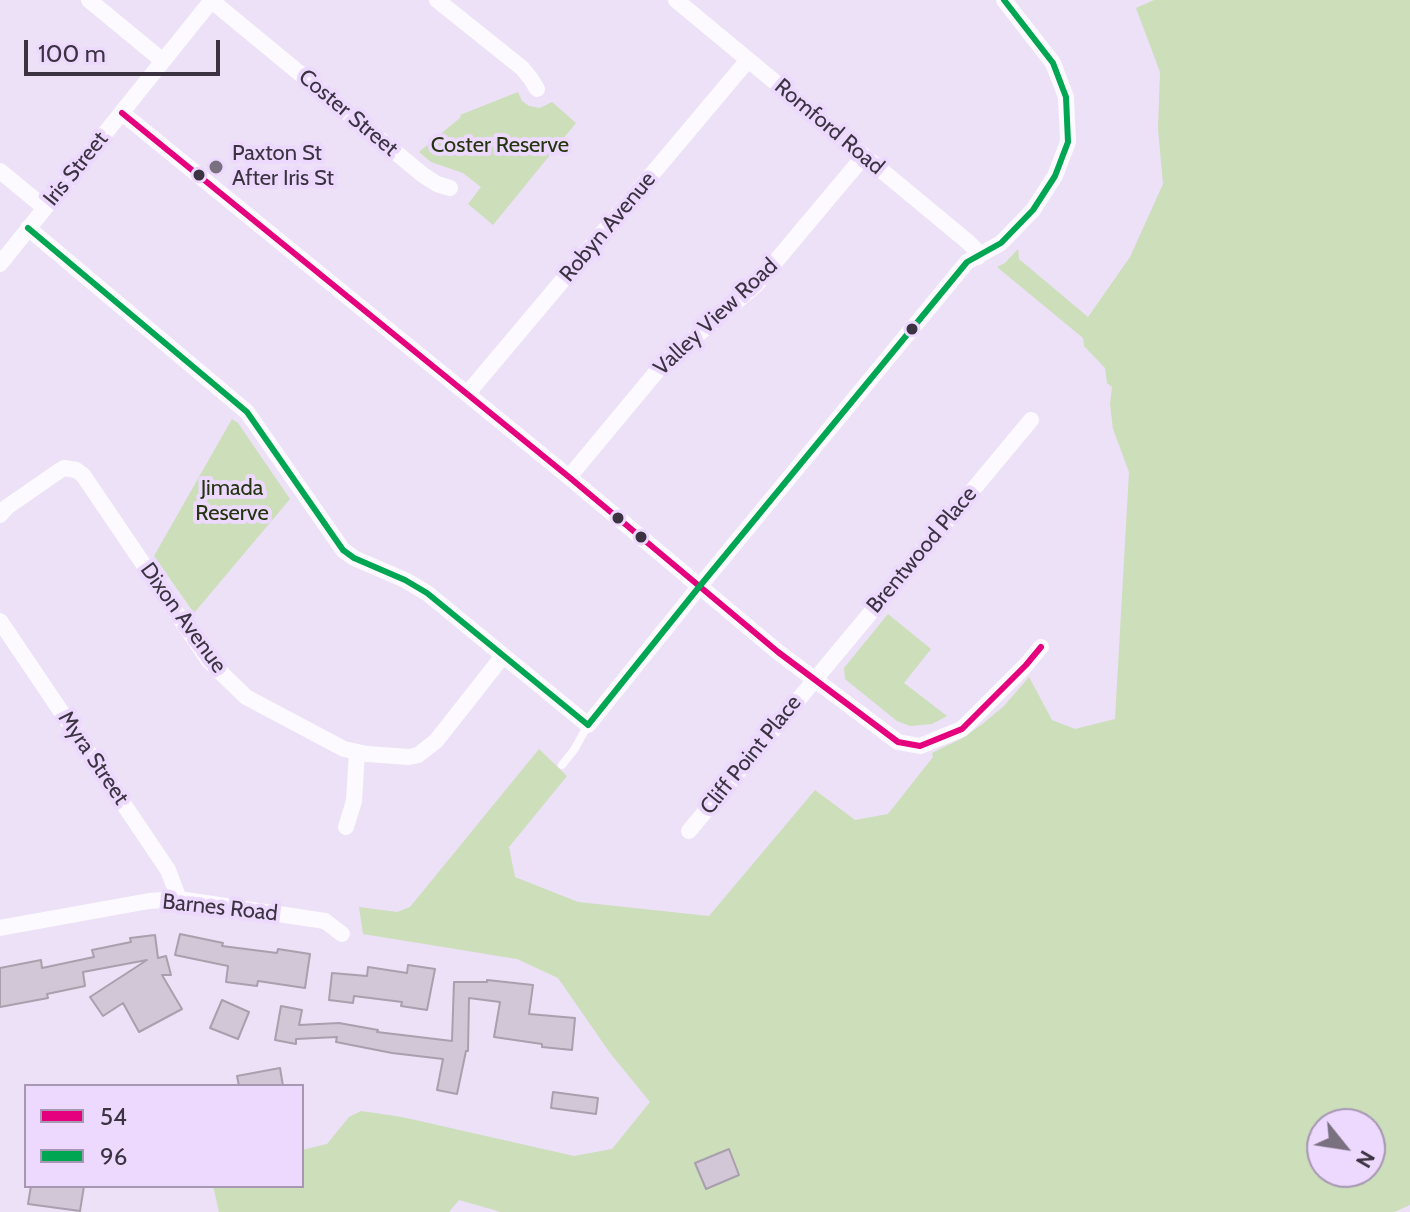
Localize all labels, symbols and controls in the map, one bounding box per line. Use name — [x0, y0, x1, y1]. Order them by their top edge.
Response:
scale bar — [28, 24, 224, 74]
text: 100 m — [38, 39, 106, 68]
street label: Coster Street — [293, 64, 403, 162]
street label: Romford Road — [769, 74, 889, 180]
street label: Iris Street — [38, 127, 114, 211]
park label: Coster Reserve — [431, 133, 569, 159]
place label: Paxton St After Iris St — [232, 141, 334, 192]
marker: Paxton St After Iris St — [207, 158, 225, 176]
unlabelled marker — [191, 167, 207, 183]
street label: Robyn Avenue — [554, 167, 662, 287]
street label: Valley View Road — [649, 253, 783, 381]
unlabelled marker — [904, 321, 920, 337]
park label: Jimada Reserve — [195, 476, 269, 528]
street label: Brentwood Place — [861, 481, 983, 619]
unlabelled marker — [610, 510, 626, 526]
unlabelled marker — [633, 529, 649, 545]
street label: Dixon Avenue — [134, 558, 232, 678]
street label: Cliff Point Place — [695, 690, 807, 820]
street label: Myra Street — [52, 706, 134, 810]
street label: Barnes Road — [161, 889, 279, 927]
legend — [24, 1084, 304, 1188]
text: 54 — [100, 1102, 127, 1131]
north arrow — [1306, 1108, 1386, 1188]
text: 96 — [100, 1142, 127, 1171]
text: N — [1350, 1146, 1381, 1173]

